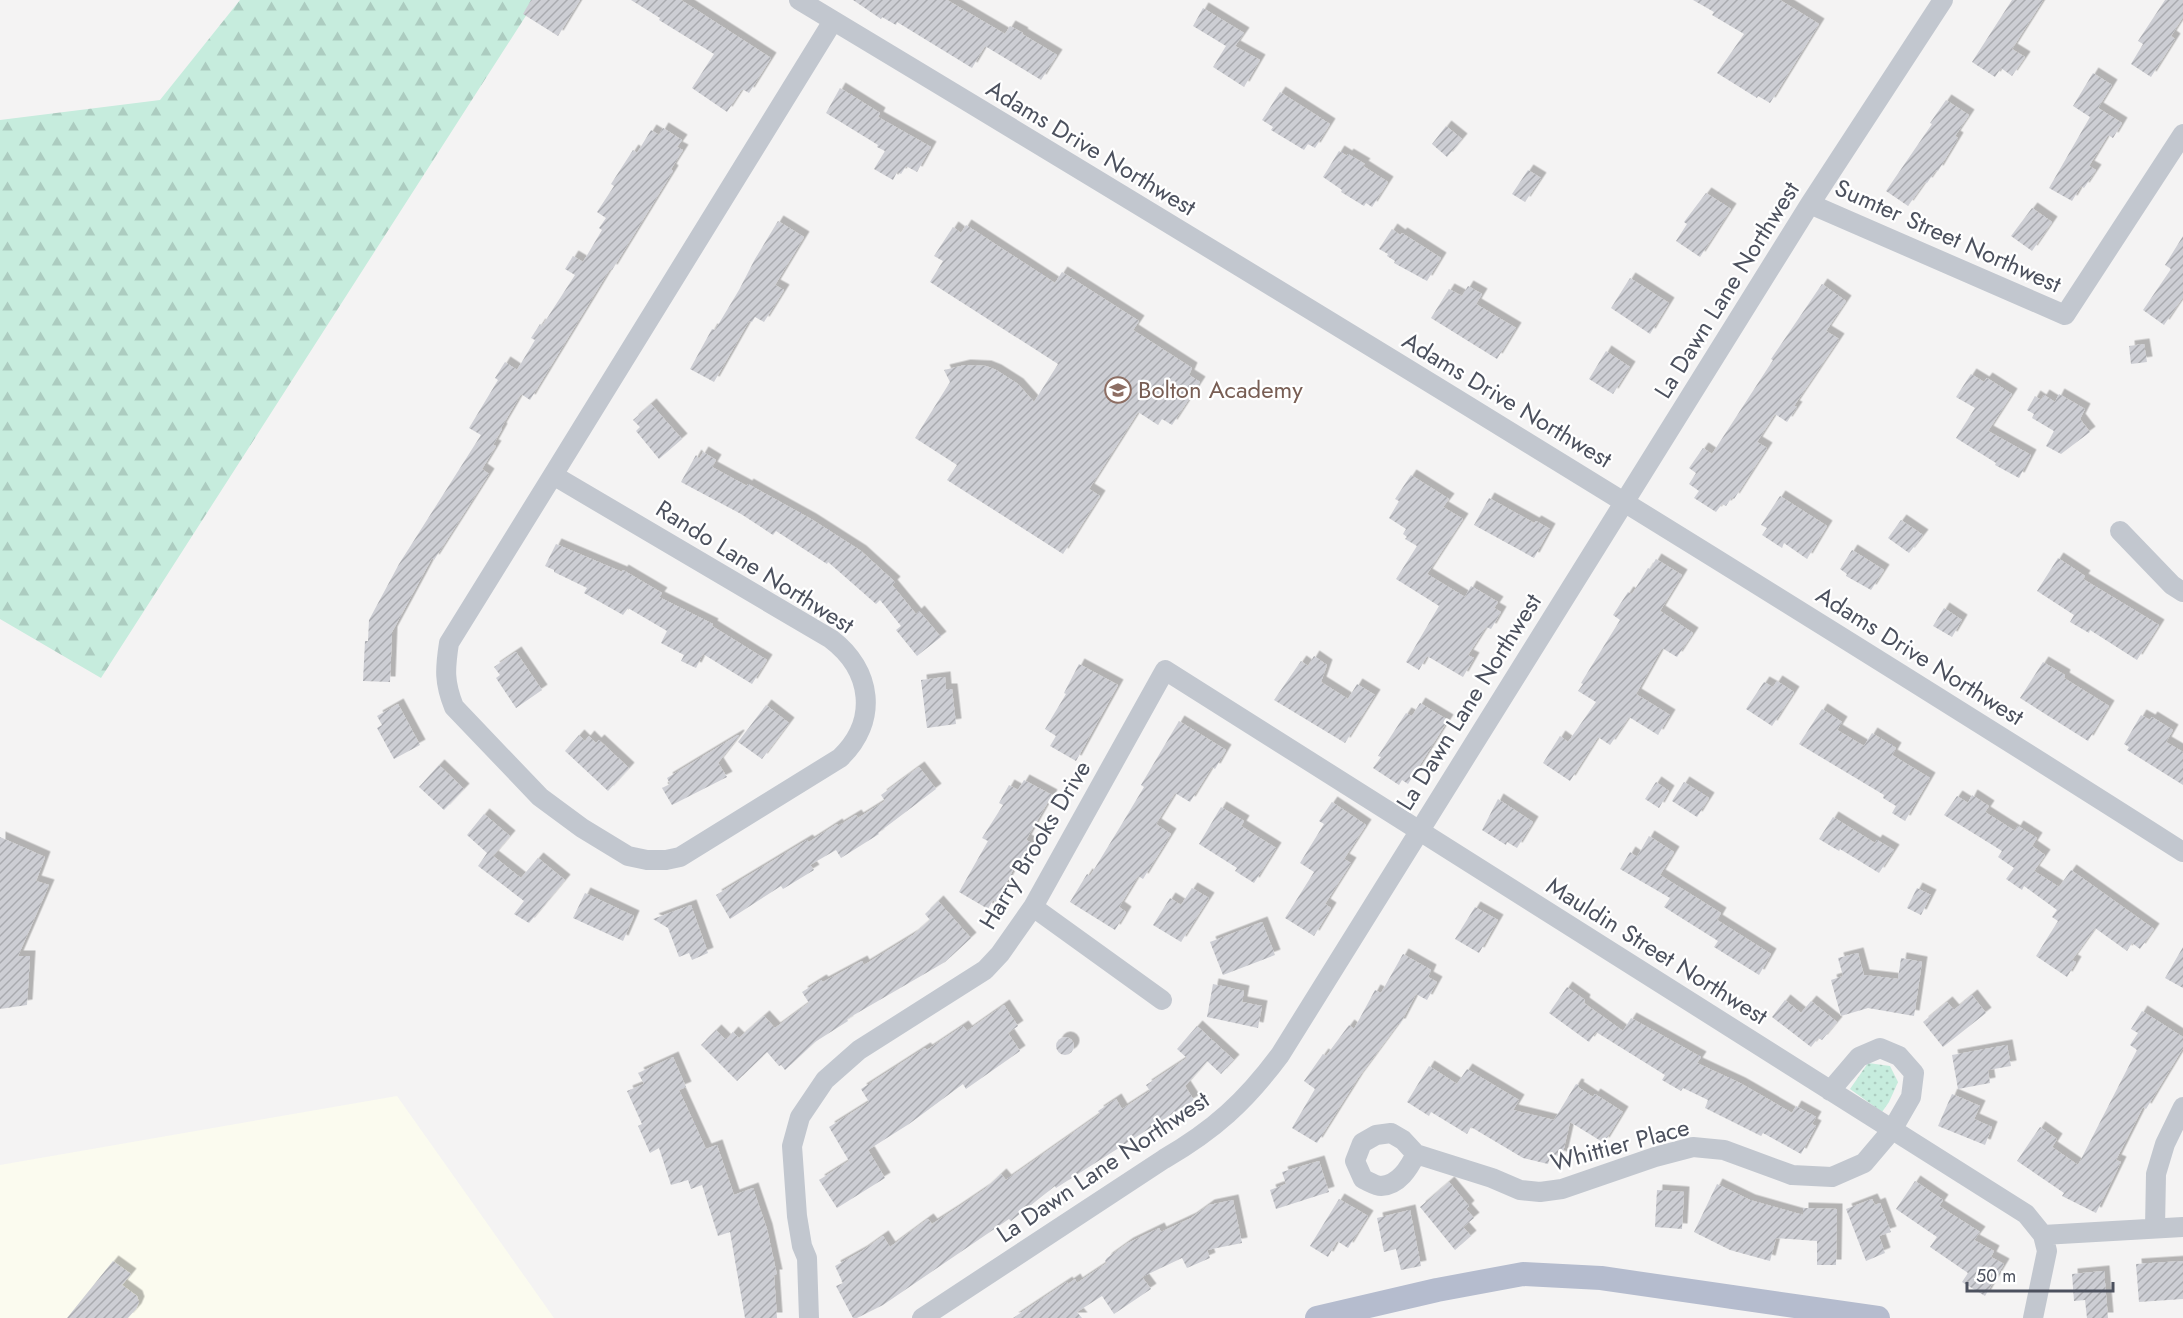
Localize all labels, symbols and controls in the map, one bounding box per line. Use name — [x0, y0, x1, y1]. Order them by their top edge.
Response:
street label: Adams Drive Northwest — [980, 71, 1203, 224]
street label: Sumter Street Northwest — [1829, 170, 2067, 301]
street label: La Dawn Lane Northwest — [1646, 174, 1808, 405]
street label: Adams Drive Northwest — [1396, 323, 1619, 476]
place label: Bolton Academy — [1138, 372, 1303, 407]
school or university icon: Bolton Academy — [1103, 375, 1133, 405]
street label: Rando Lane Northwest — [649, 491, 861, 642]
street label: Adams Drive Northwest — [1810, 577, 2031, 734]
street label: La Dawn Lane Northwest — [1388, 586, 1550, 817]
street label: Harry Brooks Drive — [970, 753, 1099, 936]
street label: Mauldin Street Northwest — [1540, 868, 1775, 1033]
street label: La Dawn Lane Northwest — [989, 1082, 1216, 1251]
street label: Whittier Place — [1547, 1109, 1693, 1180]
scale bar — [1967, 1255, 2112, 1293]
text: 50 m — [1976, 1263, 2016, 1289]

